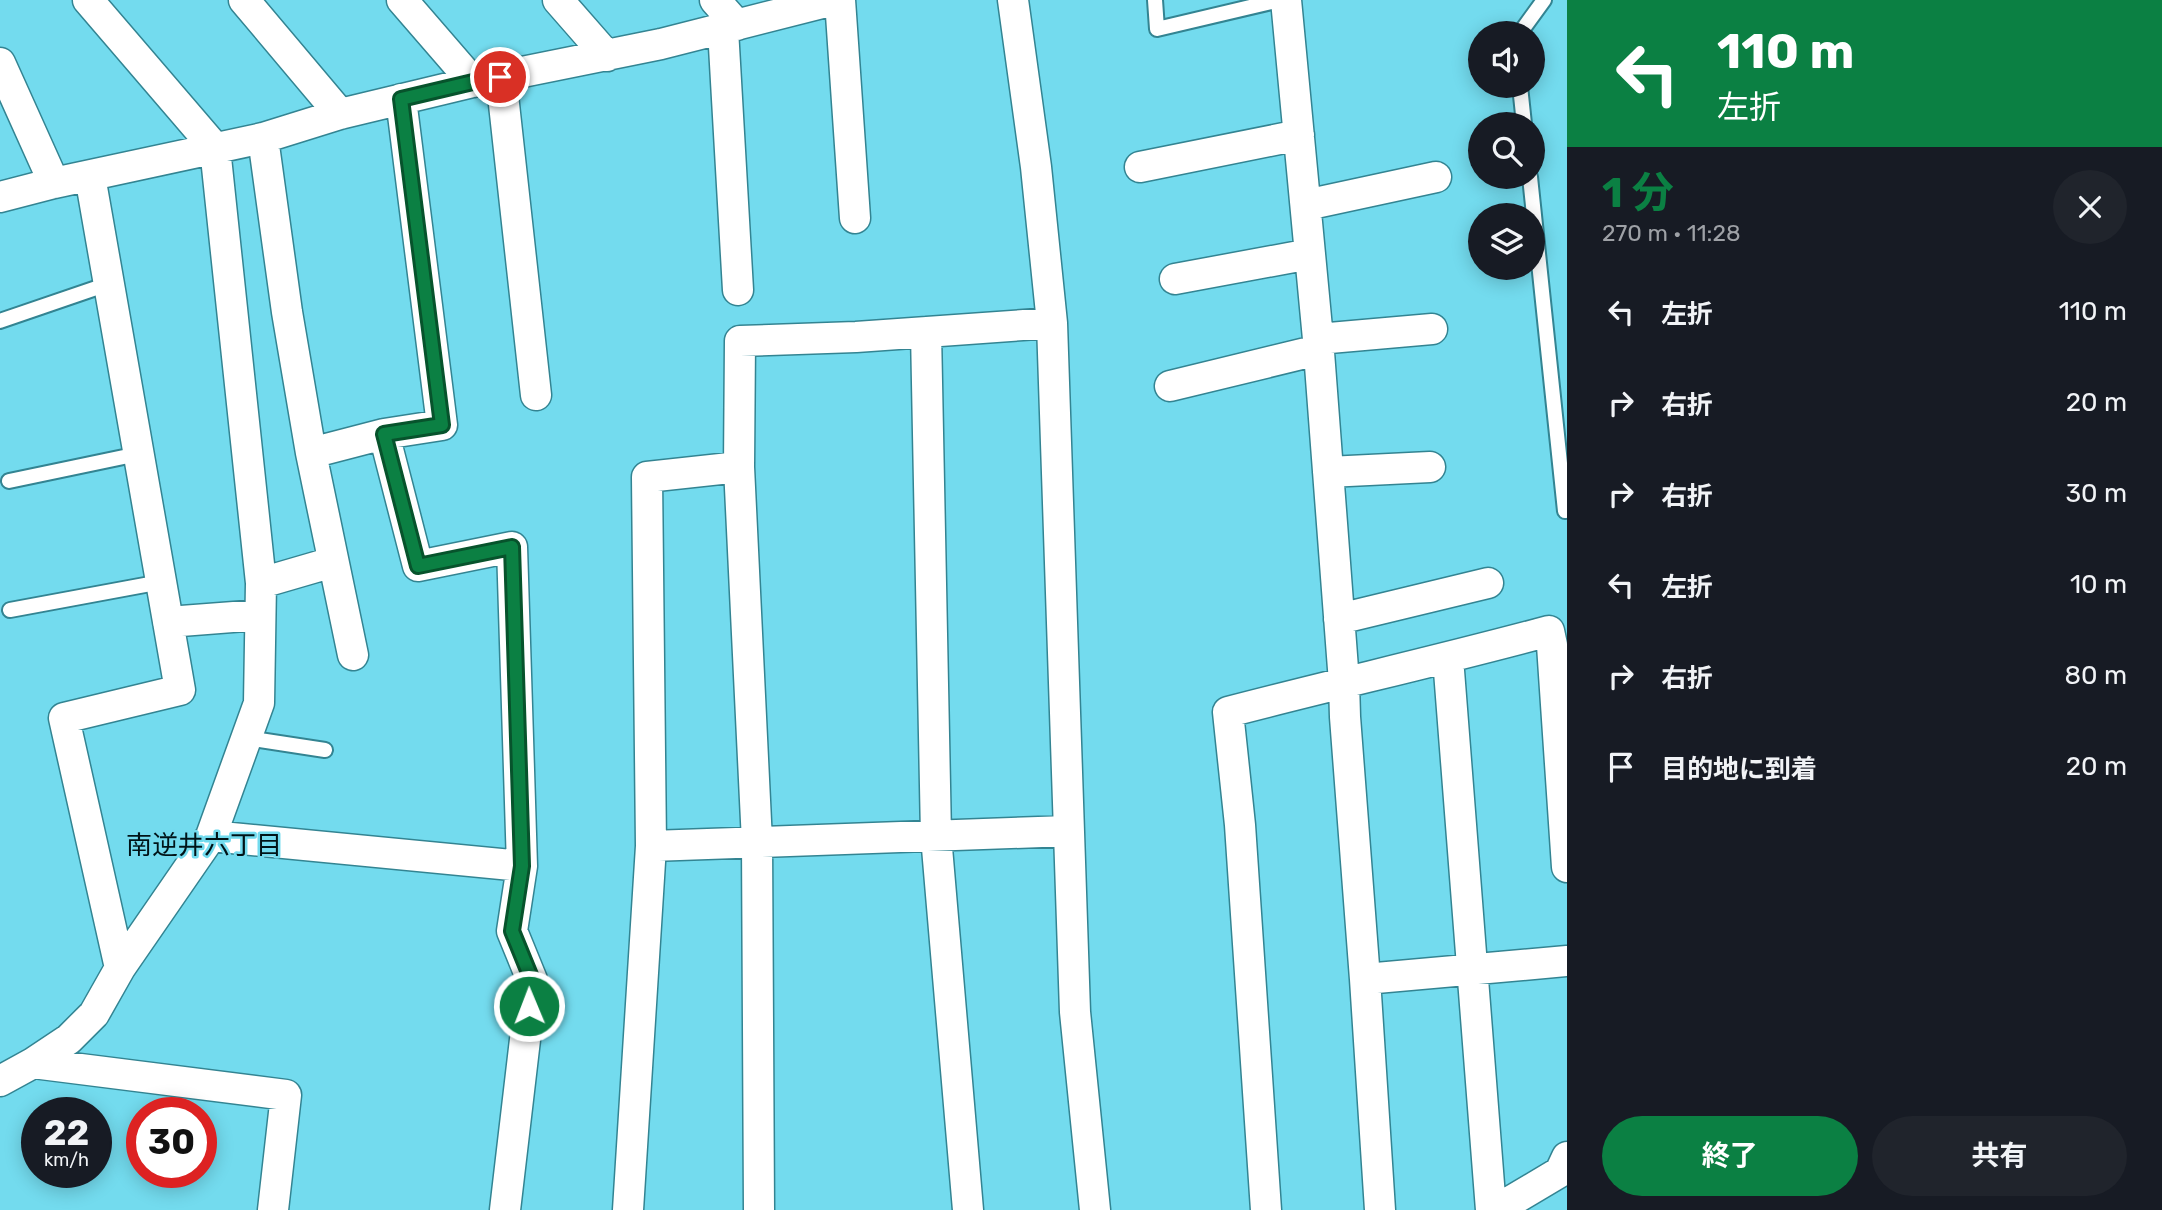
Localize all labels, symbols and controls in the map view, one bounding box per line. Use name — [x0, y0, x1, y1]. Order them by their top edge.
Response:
map controls — [1468, 21, 1545, 280]
button: sound — [1468, 21, 1545, 98]
text: 110 m — [1717, 22, 1854, 80]
icon: left — [1602, 28, 1693, 119]
pin — [470, 47, 530, 107]
icon: arrive — [481, 58, 519, 96]
text: 左折 — [1717, 88, 1781, 126]
button: search — [1468, 112, 1545, 189]
text: 1 分 — [1602, 168, 1674, 218]
button: close — [2053, 170, 2127, 244]
button: layers — [1468, 203, 1545, 280]
text: 270 m · 11:28 — [1602, 219, 1741, 247]
icon: left — [1602, 293, 1640, 331]
text: 110 m — [2059, 296, 2127, 327]
text: 左折 — [1661, 299, 1713, 330]
icon: right — [1602, 384, 1640, 422]
text: 20 m — [2066, 387, 2127, 418]
text: 右折 — [1661, 390, 1713, 421]
icon: right — [1602, 475, 1640, 513]
text: 30 m — [2065, 478, 2127, 509]
text: 右折 — [1661, 481, 1713, 512]
icon: left — [1602, 566, 1640, 604]
text: 10 m — [2070, 569, 2127, 600]
text: 左折 — [1661, 572, 1713, 603]
icon: right — [1602, 657, 1640, 695]
text: 80 m — [2064, 660, 2127, 691]
text: 右折 — [1661, 663, 1713, 694]
icon: arrive — [1602, 748, 1640, 786]
text: 20 m — [2066, 751, 2127, 782]
text: 目的地に到着 — [1661, 754, 1817, 785]
district label: 南逆井六丁目 — [126, 830, 282, 861]
position arrow — [492, 969, 566, 1043]
speed limit sign: 30 — [126, 1097, 217, 1188]
text: 22 — [44, 1112, 89, 1154]
button: 終了 — [1602, 1116, 1858, 1196]
button: 共有 — [1872, 1116, 2127, 1196]
text: km/h — [44, 1149, 89, 1171]

